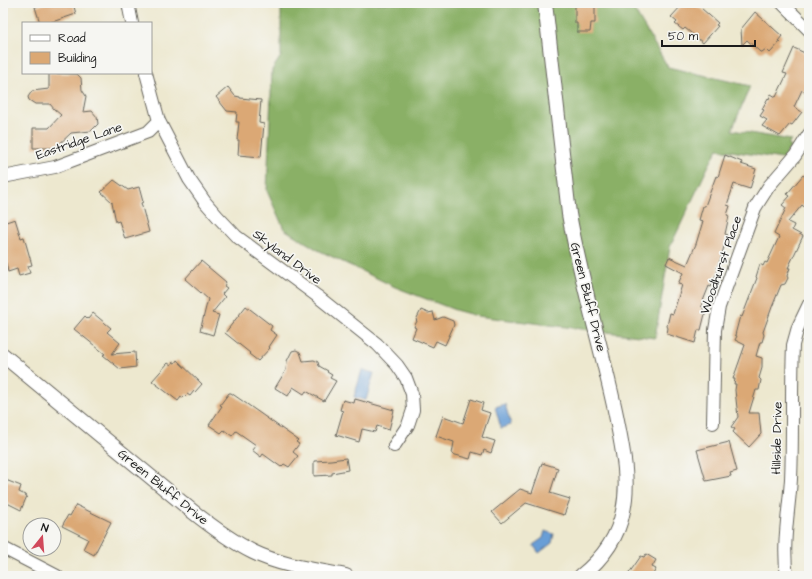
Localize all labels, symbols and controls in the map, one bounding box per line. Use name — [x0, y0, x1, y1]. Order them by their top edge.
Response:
legend — [22, 22, 152, 74]
scale bar — [662, 22, 755, 48]
text: 50 m — [668, 28, 699, 45]
text: Road — [58, 30, 86, 47]
text: Building — [58, 50, 96, 68]
street label: Eastridge Lane — [34, 118, 125, 165]
street label: Woodhurst Place — [696, 213, 746, 317]
street label: Skyland Drive — [248, 225, 325, 290]
street label: Green Bluff Drive — [566, 241, 610, 353]
street label: Hillside Drive — [767, 402, 787, 474]
street label: Green Bluff Drive — [114, 445, 212, 529]
north arrow — [22, 517, 62, 557]
text: N — [39, 520, 50, 536]

